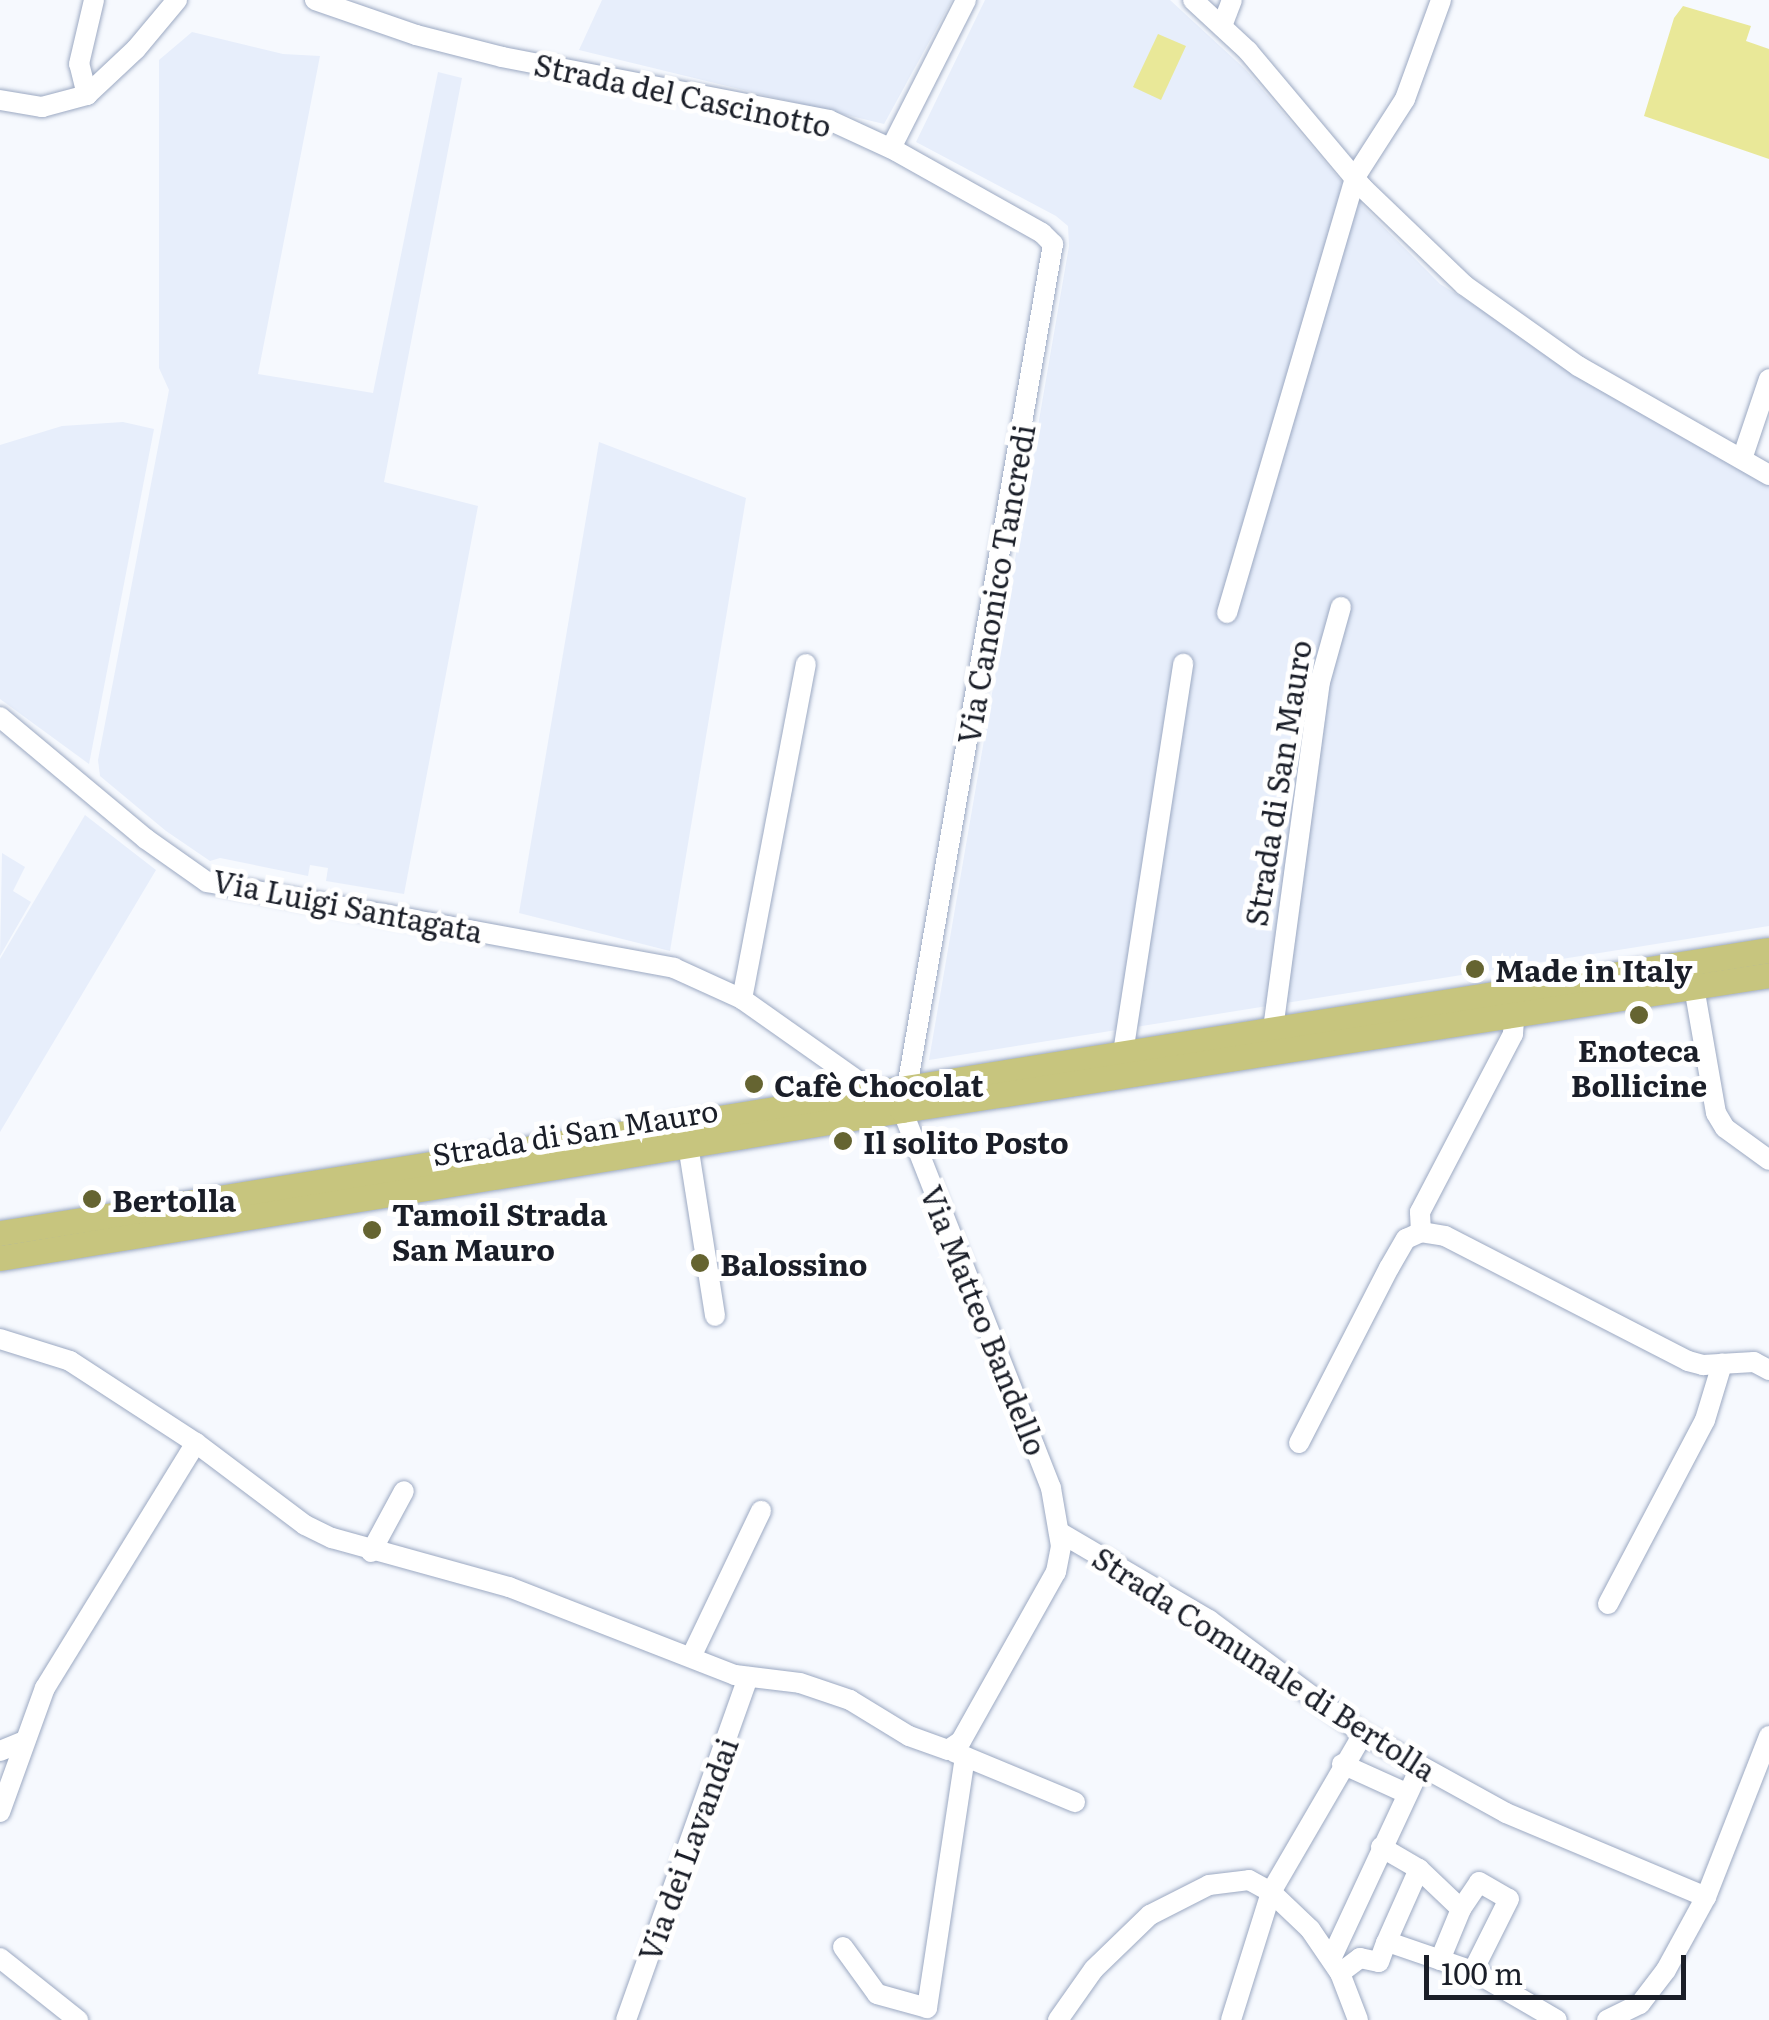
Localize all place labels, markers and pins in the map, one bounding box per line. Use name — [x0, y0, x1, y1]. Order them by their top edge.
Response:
place label: Made in Italy — [1495, 951, 1692, 987]
marker: Made in Italy — [1464, 958, 1486, 980]
marker: Enoteca Bollicine — [1628, 1004, 1650, 1026]
place label: Enoteca Bollicine — [1571, 1031, 1707, 1102]
place label: Cafè Chocolat — [774, 1066, 984, 1102]
marker: Cafè Chocolat — [743, 1073, 765, 1095]
place label: Il solito Posto — [863, 1123, 1069, 1159]
marker: Il solito Posto — [832, 1130, 854, 1152]
place label: Bertolla — [112, 1181, 236, 1217]
marker: Bertolla — [81, 1188, 103, 1210]
place label: Tamoil Strada San Mauro — [392, 1195, 607, 1266]
marker: Tamoil Strada San Mauro — [361, 1219, 383, 1241]
place label: Balossino — [720, 1245, 868, 1281]
marker: Balossino — [689, 1252, 711, 1274]

